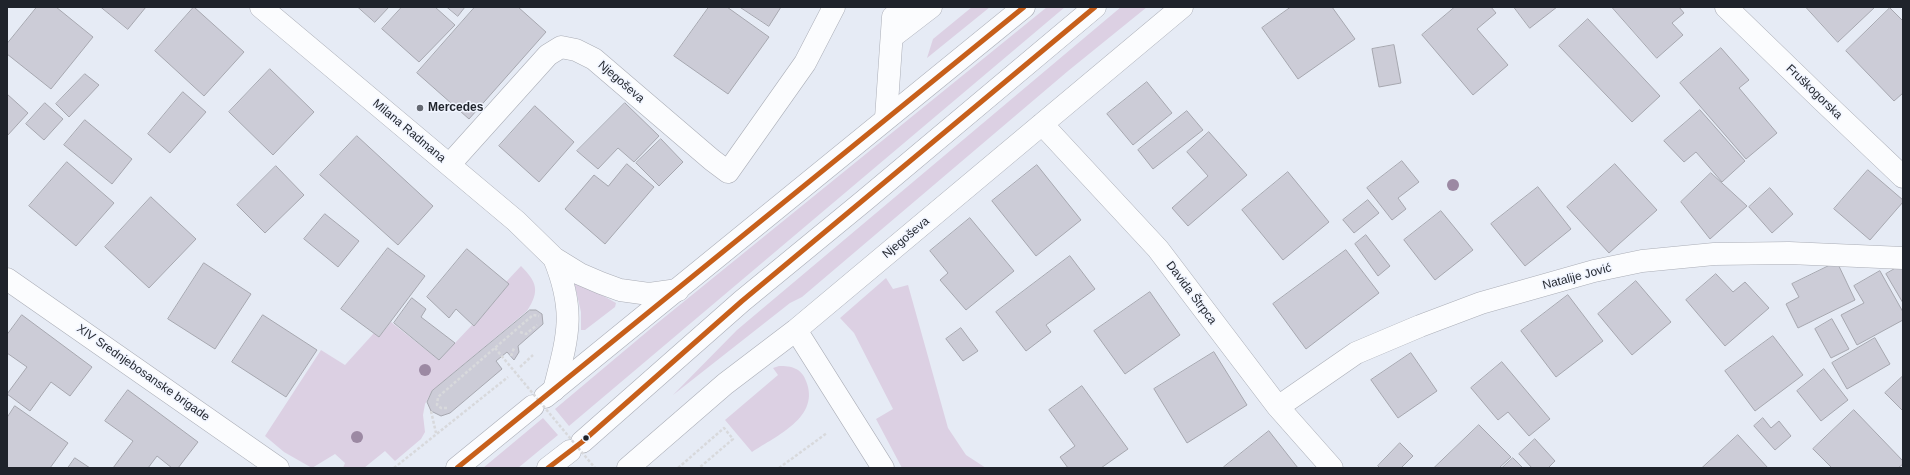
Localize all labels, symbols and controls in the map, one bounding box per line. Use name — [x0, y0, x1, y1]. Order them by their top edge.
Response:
street label: Njegoševa — [595, 58, 647, 106]
street label: Fruškogorska — [1783, 62, 1845, 122]
street label: Milana Radmana — [370, 96, 448, 166]
place label: Mercedes — [428, 101, 483, 115]
marker: Mercedes — [415, 103, 425, 113]
street label: Njegoševa — [880, 214, 932, 262]
street label: Davida Štrpca — [1163, 259, 1219, 327]
street label: Natalije Jović — [1541, 261, 1613, 293]
street label: XIV Srednjebosanske brigade — [74, 322, 212, 424]
unlabelled marker — [581, 433, 591, 443]

